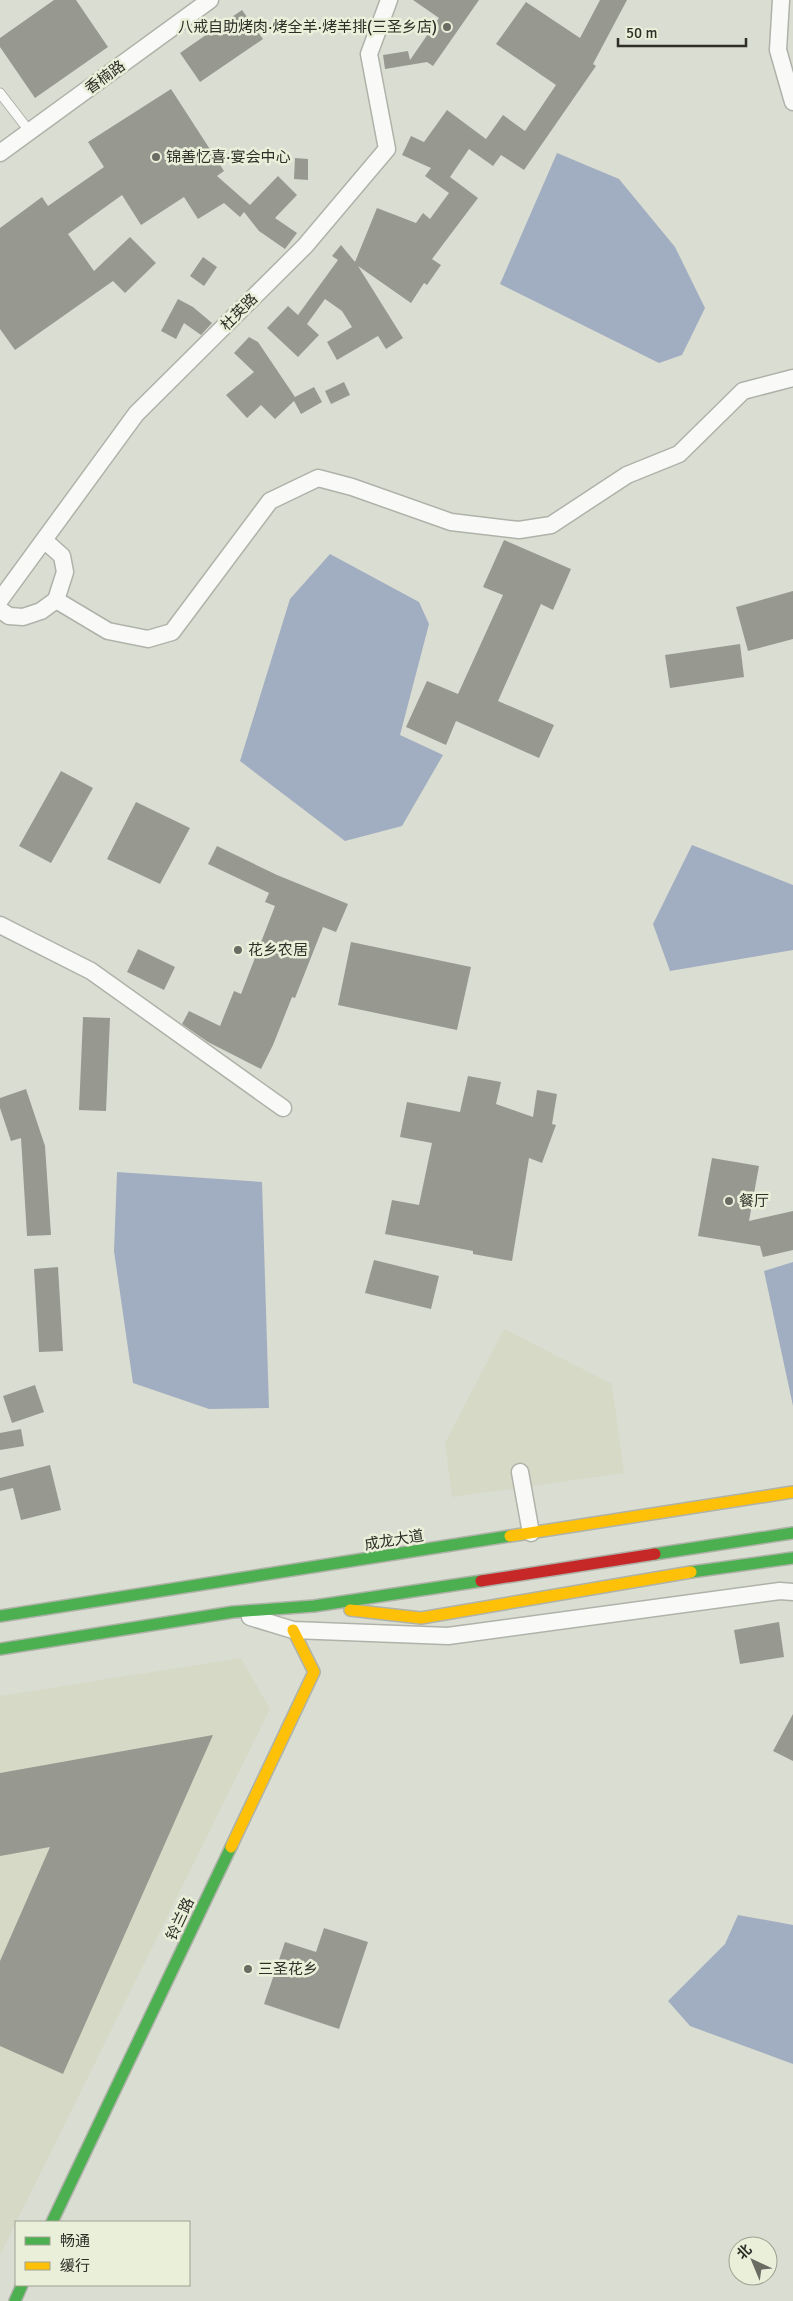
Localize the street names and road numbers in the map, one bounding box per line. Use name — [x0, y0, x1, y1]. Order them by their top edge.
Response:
street label: 香楠路 — [82, 56, 128, 98]
street label: 杜英路 — [217, 290, 261, 334]
street label: 成龙大道 — [363, 1526, 425, 1554]
street label: 铃兰路 — [162, 1895, 198, 1943]

